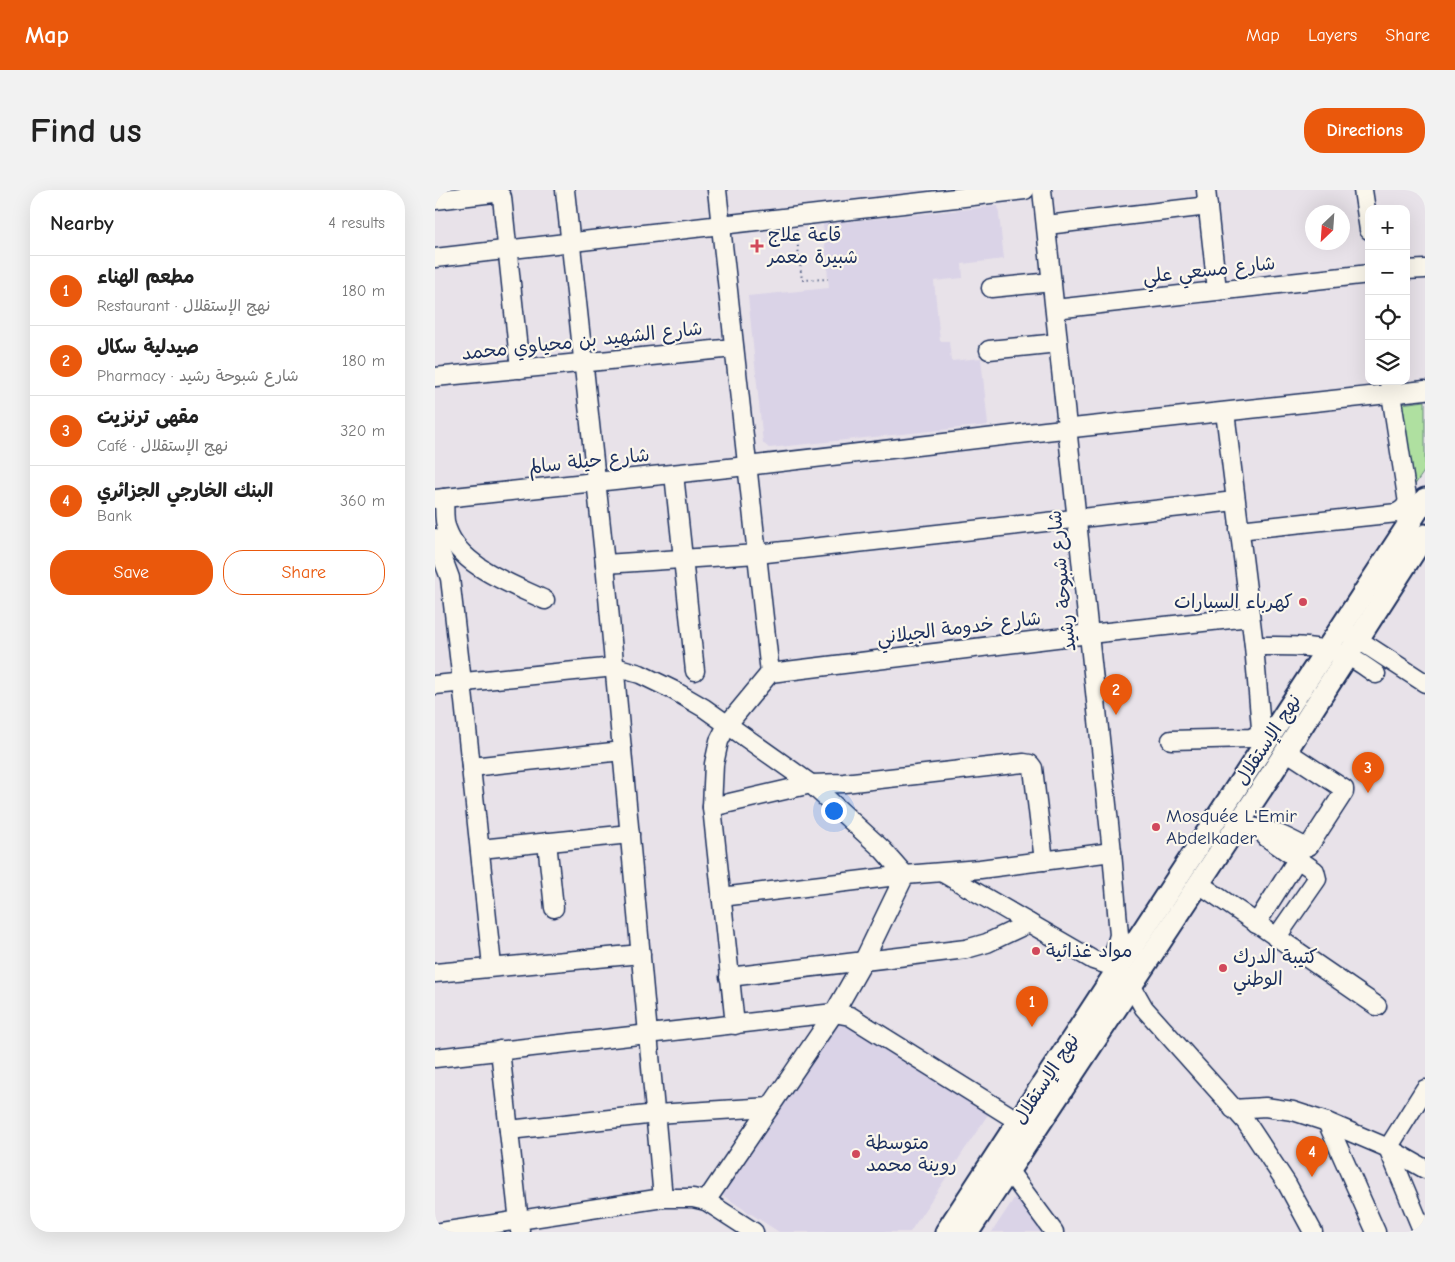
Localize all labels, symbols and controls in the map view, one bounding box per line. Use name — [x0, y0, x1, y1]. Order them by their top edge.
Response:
text: Map — [25, 21, 69, 49]
text: Map — [1246, 25, 1280, 46]
text: Layers — [1308, 25, 1357, 46]
text: Share — [1385, 25, 1430, 46]
button: Directions — [1304, 108, 1425, 153]
text: Find us — [30, 110, 142, 151]
north arrow — [1305, 205, 1350, 250]
map controls — [1365, 205, 1410, 385]
button: + — [1365, 205, 1410, 250]
text: Nearby — [50, 211, 114, 235]
text: 4 results — [328, 214, 385, 232]
place label: قاعة علاج شبيرة معمر — [766, 224, 858, 268]
marker: قاعة علاج شبيرة معمر — [750, 239, 764, 253]
button: − — [1365, 250, 1410, 295]
street label: شارع مسعي علي — [1142, 252, 1277, 293]
text: مطعم الهناء — [97, 266, 195, 288]
text: 1 — [63, 282, 69, 300]
text: 180 m — [342, 282, 385, 300]
button: locate — [1365, 295, 1410, 340]
text: Restaurant · نهج الإستقلال — [97, 297, 270, 315]
street label: شارع الشهيد بن محياوي محمد — [460, 317, 704, 368]
text: صيدلية سكال — [97, 336, 199, 358]
button: layers — [1365, 340, 1410, 385]
text: 2 — [62, 352, 70, 370]
text: 180 m — [342, 352, 385, 370]
text: Pharmacy · شارع شبوحة رشيد — [97, 367, 299, 385]
text: مقهى ترنزيت — [97, 406, 199, 428]
text: 3 — [62, 422, 70, 440]
text: 320 m — [340, 422, 385, 440]
text: Café · نهج الإستقلال — [97, 437, 228, 455]
street label: شارع حيلة سالم — [527, 444, 651, 481]
text: البنك الخارجي الجزائري — [97, 480, 273, 502]
text: 4 — [62, 492, 70, 510]
text: 360 m — [340, 492, 385, 510]
text: Bank — [97, 507, 132, 525]
street label: شارع شبوحة رشيد — [1044, 509, 1082, 653]
button: Save — [50, 550, 213, 595]
button: Share — [223, 550, 385, 595]
place label: كهرباء السيارات — [1174, 591, 1293, 613]
marker: كهرباء السيارات — [1297, 596, 1309, 608]
street label: شارع خدومة الجيلاني — [876, 607, 1043, 654]
pin: 2 — [1100, 674, 1132, 715]
street label: نهج الإستقلال — [1230, 690, 1306, 790]
pin: 3 — [1352, 752, 1384, 793]
your location — [821, 798, 847, 824]
place label: Mosquée L'Emir Abdelkader — [1166, 805, 1297, 849]
marker: Mosquée L'Emir Abdelkader — [1150, 821, 1162, 833]
place label: مواد غذائية — [1046, 940, 1132, 962]
marker: مواد غذائية — [1030, 945, 1042, 957]
place label: كتيبة الدرك الوطني — [1233, 946, 1318, 995]
marker: كتيبة الدرك الوطني — [1217, 962, 1229, 974]
pin: 1 — [1016, 986, 1048, 1027]
street label: نهج الإستقلال — [1008, 1029, 1084, 1129]
place label: متوسطة روينة محمد — [866, 1132, 957, 1176]
pin: 4 — [1296, 1136, 1328, 1177]
marker: متوسطة روينة محمد — [850, 1148, 862, 1160]

